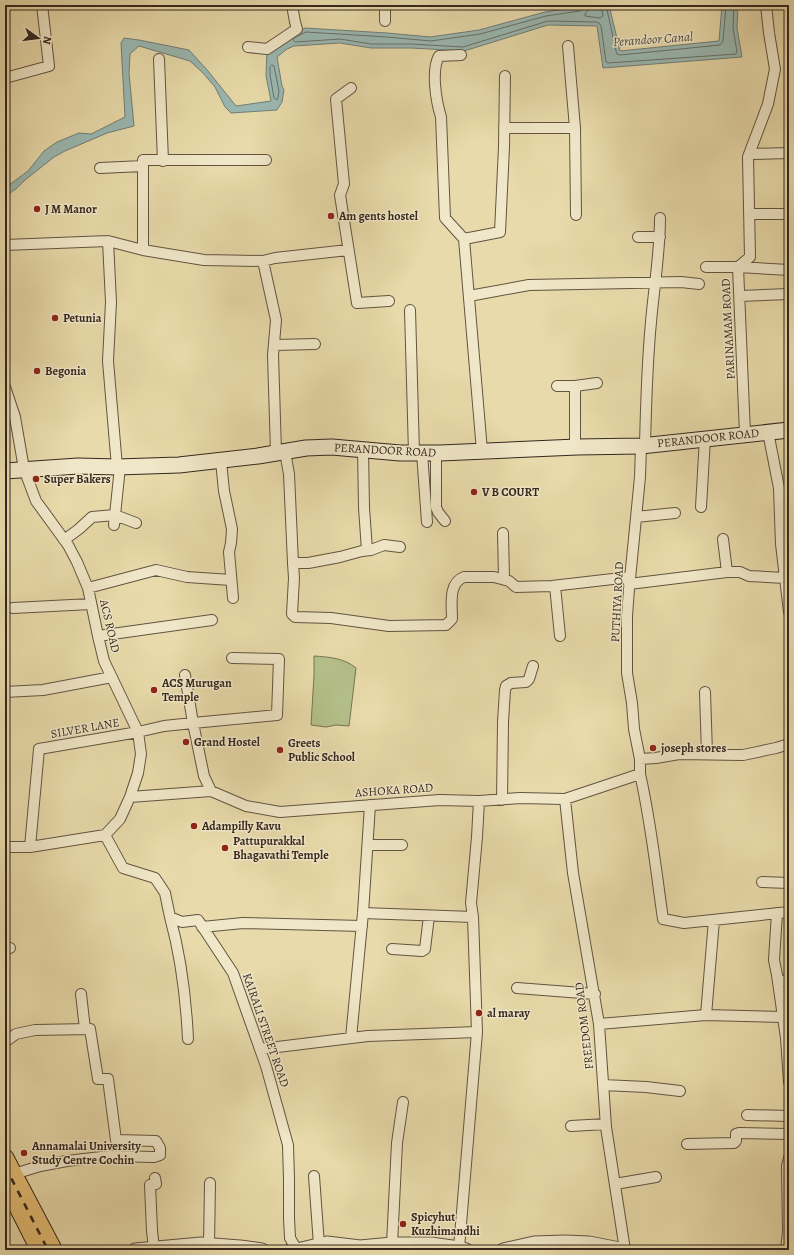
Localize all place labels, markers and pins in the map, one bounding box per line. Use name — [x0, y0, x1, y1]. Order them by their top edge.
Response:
place label: J M Manor — [45, 201, 97, 217]
marker: J M Manor — [32, 204, 42, 214]
place label: Am gents hostel — [338, 208, 419, 224]
marker: Am gents hostel — [326, 211, 336, 221]
place label: Petunia — [63, 310, 102, 326]
marker: Petunia — [50, 313, 60, 323]
place label: Begonia — [45, 363, 86, 379]
marker: Begonia — [32, 366, 42, 376]
place label: Super Bakers — [44, 471, 111, 487]
marker: Super Bakers — [31, 474, 41, 484]
place label: V B COURT — [481, 484, 539, 500]
marker: V B COURT — [469, 487, 479, 497]
place label: ACS Murugan Temple — [161, 675, 232, 705]
marker: ACS Murugan Temple — [149, 685, 159, 695]
place label: Grand Hostel — [194, 734, 261, 750]
place label: Greets Public School — [288, 735, 356, 765]
marker: Grand Hostel — [181, 737, 191, 747]
place label: joseph stores — [661, 740, 726, 756]
marker: joseph stores — [648, 743, 658, 753]
marker: Greets Public School — [275, 745, 285, 755]
place label: Adampilly Kavu — [201, 818, 281, 834]
marker: Adampilly Kavu — [189, 821, 199, 831]
place label: Pattupurakkal Bhagavathi Temple — [233, 833, 329, 863]
marker: Pattupurakkal Bhagavathi Temple — [220, 843, 230, 853]
place label: al maray — [487, 1005, 530, 1021]
marker: al maray — [474, 1008, 484, 1018]
place label: Annamalai University Study Centre Cochin — [31, 1138, 141, 1168]
marker: Annamalai University Study Centre Cochin — [19, 1148, 29, 1158]
place label: Spicyhut Kuzhimandhi — [411, 1209, 480, 1239]
marker: Spicyhut Kuzhimandhi — [398, 1219, 408, 1229]

